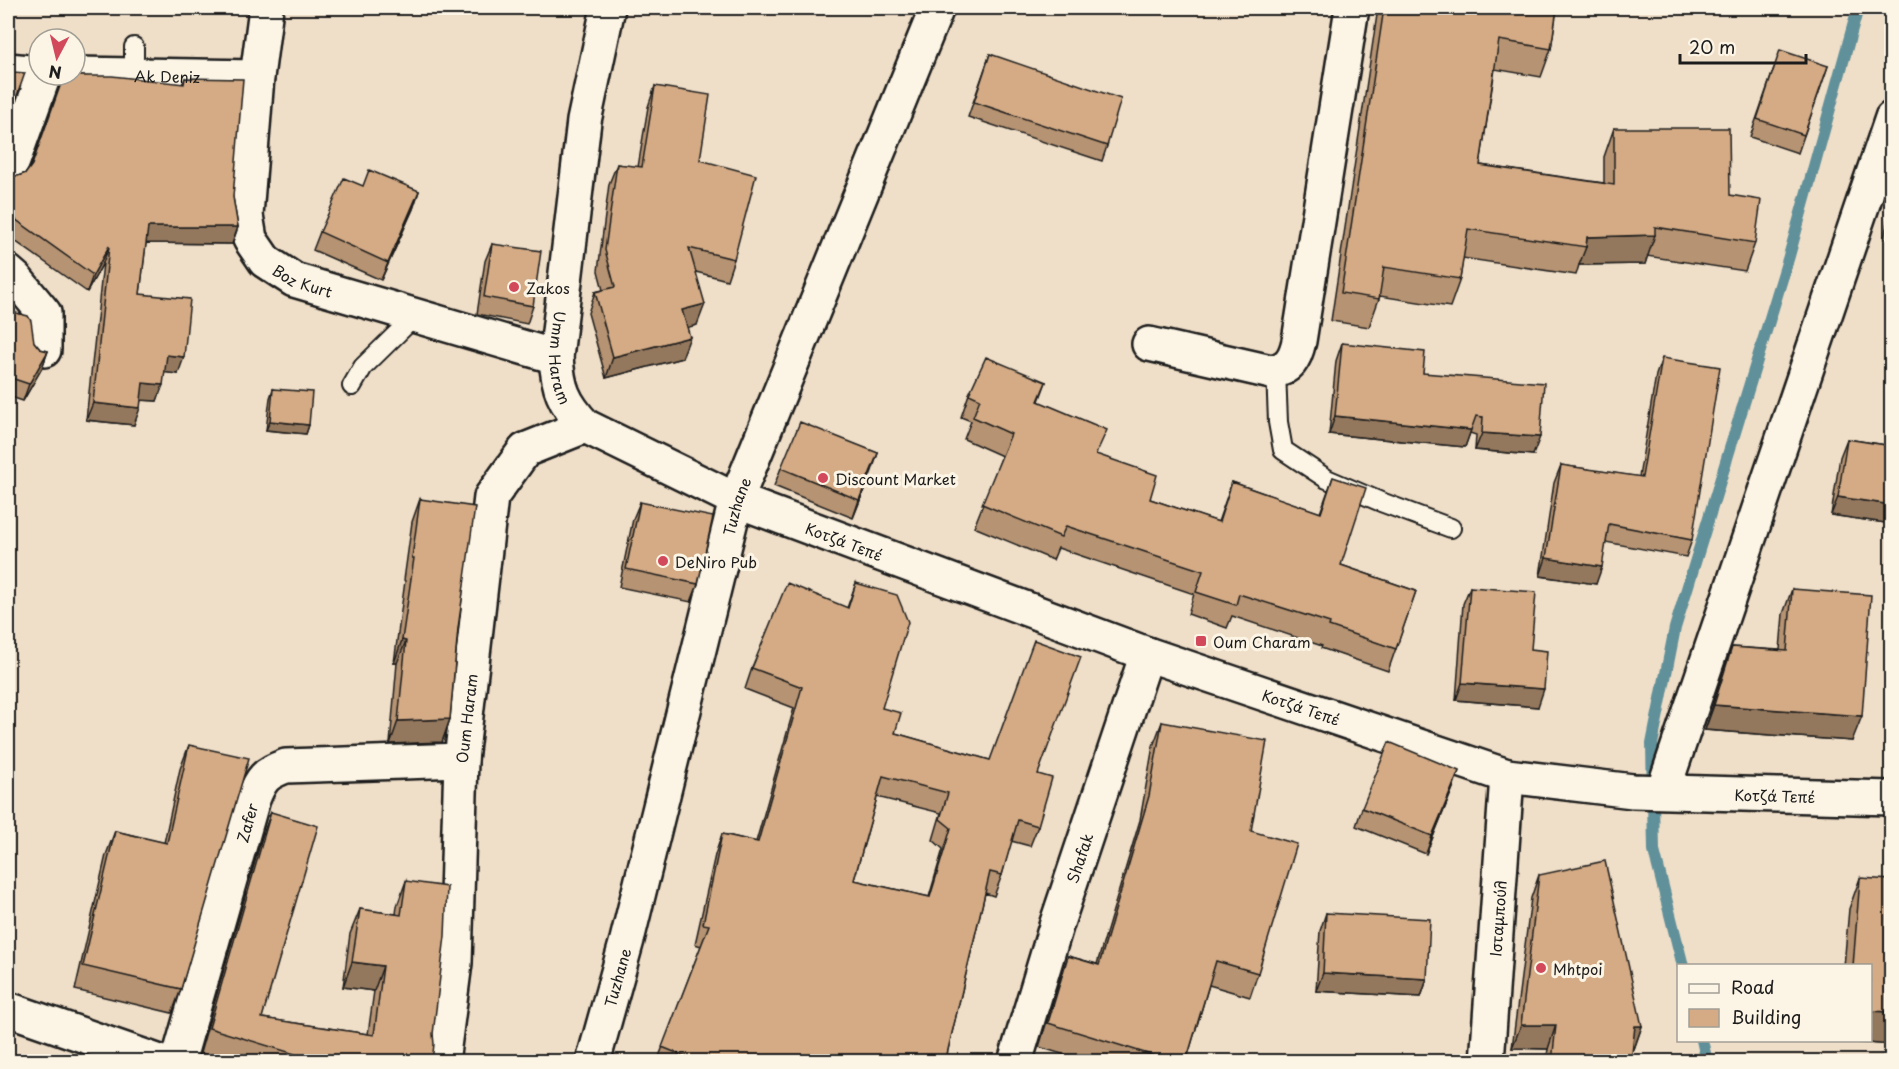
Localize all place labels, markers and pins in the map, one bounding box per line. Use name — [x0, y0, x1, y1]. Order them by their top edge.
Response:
place label: Zakos — [526, 276, 570, 299]
marker: Zakos — [507, 280, 521, 294]
place label: Discount Market — [835, 467, 956, 490]
marker: Discount Market — [816, 471, 830, 485]
place label: DeNiro Pub — [675, 550, 757, 573]
marker: DeNiro Pub — [656, 554, 670, 568]
place label: Oum Charam — [1213, 630, 1311, 653]
marker: Oum Charam — [1194, 634, 1208, 648]
place label: Mhtpoi — [1553, 957, 1603, 980]
marker: Mhtpoi — [1534, 961, 1548, 975]

